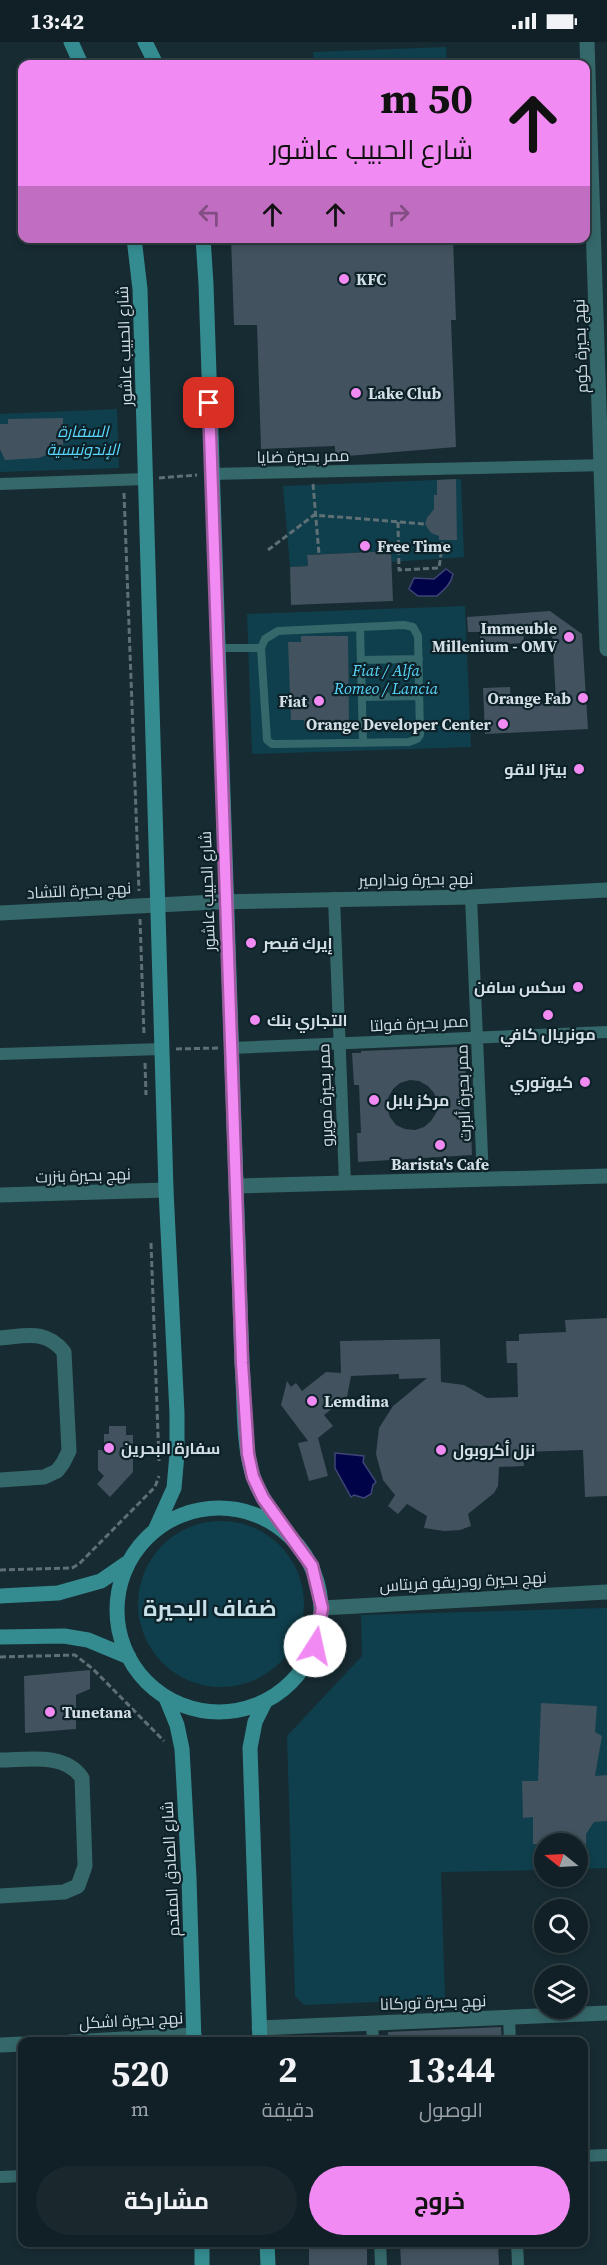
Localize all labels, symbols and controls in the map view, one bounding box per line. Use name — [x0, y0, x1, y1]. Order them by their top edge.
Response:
text: 13:42 — [30, 6, 84, 36]
text: 50 m — [380, 69, 473, 127]
icon: ahead — [494, 84, 572, 162]
text: شارع الحبيب عاشور — [270, 131, 473, 168]
icon: left — [193, 198, 226, 231]
icon: ahead — [256, 198, 289, 231]
icon: ahead — [319, 198, 352, 231]
icon: right — [382, 198, 415, 231]
place label: KFC — [356, 268, 386, 290]
marker: KFC — [337, 272, 351, 286]
street label: شارع الحبيب عاشور — [111, 286, 138, 407]
street label: نهج بحيرة كوم — [567, 298, 594, 394]
pin — [183, 377, 234, 428]
place label: Lake Club — [368, 382, 442, 404]
icon: arrive — [192, 386, 225, 419]
marker: Lake Club — [349, 386, 363, 400]
park label: السفارة الإندونيسية — [47, 420, 121, 460]
street label: ممر بحيرة ضايا — [256, 444, 350, 468]
place label: Free Time — [377, 535, 451, 557]
marker: Free Time — [358, 539, 372, 553]
place label: Immeuble Millenium - OMV — [432, 617, 557, 657]
marker: Immeuble Millenium - OMV — [562, 630, 576, 644]
park label: Fiat / Alfa Romeo / Lancia — [333, 659, 439, 699]
place label: Orange Fab — [488, 687, 571, 709]
place label: Fiat — [279, 690, 307, 712]
marker: Orange Fab — [576, 691, 590, 705]
marker: Fiat — [312, 694, 326, 708]
place label: Orange Developer Center — [306, 713, 492, 735]
marker: Orange Developer Center — [496, 717, 510, 731]
place label: بيتزا لاقو — [504, 758, 567, 780]
marker: بيتزا لاقو — [572, 762, 586, 776]
street label: شارع الحبيب عاشور — [194, 831, 221, 952]
street label: نهج بحيرة وندارمير — [357, 867, 474, 892]
street label: نهج بحيرة التشاد — [26, 876, 132, 905]
place label: إيرك قيصر — [262, 932, 332, 955]
marker: إيرك قيصر — [244, 936, 258, 950]
place label: سكس سافن — [474, 976, 566, 998]
marker: سكس سافن — [571, 980, 585, 994]
marker: مونريال كافي — [541, 1008, 555, 1022]
place label: التجاري بنك — [267, 1009, 348, 1033]
street label: ممر بحيرة فولتا — [369, 1009, 469, 1037]
marker: التجاري بنك — [248, 1013, 262, 1027]
place label: مونريال كافي — [500, 1023, 596, 1047]
street label: ممر بحيرة مويرو — [312, 1043, 338, 1147]
street label: ممر بحيرة ألبرت — [450, 1044, 476, 1142]
place label: كيوتوري — [510, 1071, 573, 1095]
marker: كيوتوري — [578, 1075, 592, 1089]
place label: مركز بابل — [386, 1089, 449, 1111]
marker: مركز بابل — [367, 1093, 381, 1107]
marker: Barista's Cafe — [433, 1138, 447, 1152]
place label: Barista's Cafe — [391, 1153, 489, 1175]
street label: نهج بحيرة بنزرت — [35, 1162, 131, 1189]
place label: Lemdina — [324, 1390, 389, 1412]
marker: Lemdina — [305, 1394, 319, 1408]
place label: سفارة البحرين — [121, 1437, 220, 1459]
place label: نزل أكروبول — [453, 1439, 535, 1461]
marker: سفارة البحرين — [102, 1441, 116, 1455]
marker: نزل أكروبول — [434, 1443, 448, 1457]
street label: نهج بحيرة رودريقو فريتاس — [379, 1566, 547, 1597]
district label: ضفاف البحيرة — [143, 1593, 277, 1623]
position arrow — [283, 1614, 347, 1678]
place label: Tunetana — [62, 1701, 132, 1723]
marker: Tunetana — [43, 1705, 57, 1719]
street label: شارع الصادق المقدم — [155, 1801, 186, 1937]
north arrow — [534, 1833, 588, 1887]
map controls — [534, 1833, 588, 2019]
button: search — [534, 1899, 588, 1953]
button: layers — [534, 1965, 588, 2019]
street label: نهج بحيرة توركانا — [379, 1989, 487, 2016]
street label: نهج بحيرة اشكل — [78, 2006, 184, 2035]
text: 2 — [278, 2045, 298, 2094]
text: 13:44 — [407, 2045, 495, 2094]
text: 520 — [111, 2049, 169, 2098]
text: m — [131, 2095, 149, 2123]
text: دقيقة — [262, 2096, 314, 2124]
text: الوصول — [419, 2096, 483, 2124]
button: مشاركة — [36, 2166, 297, 2235]
button: خروج — [309, 2166, 570, 2235]

